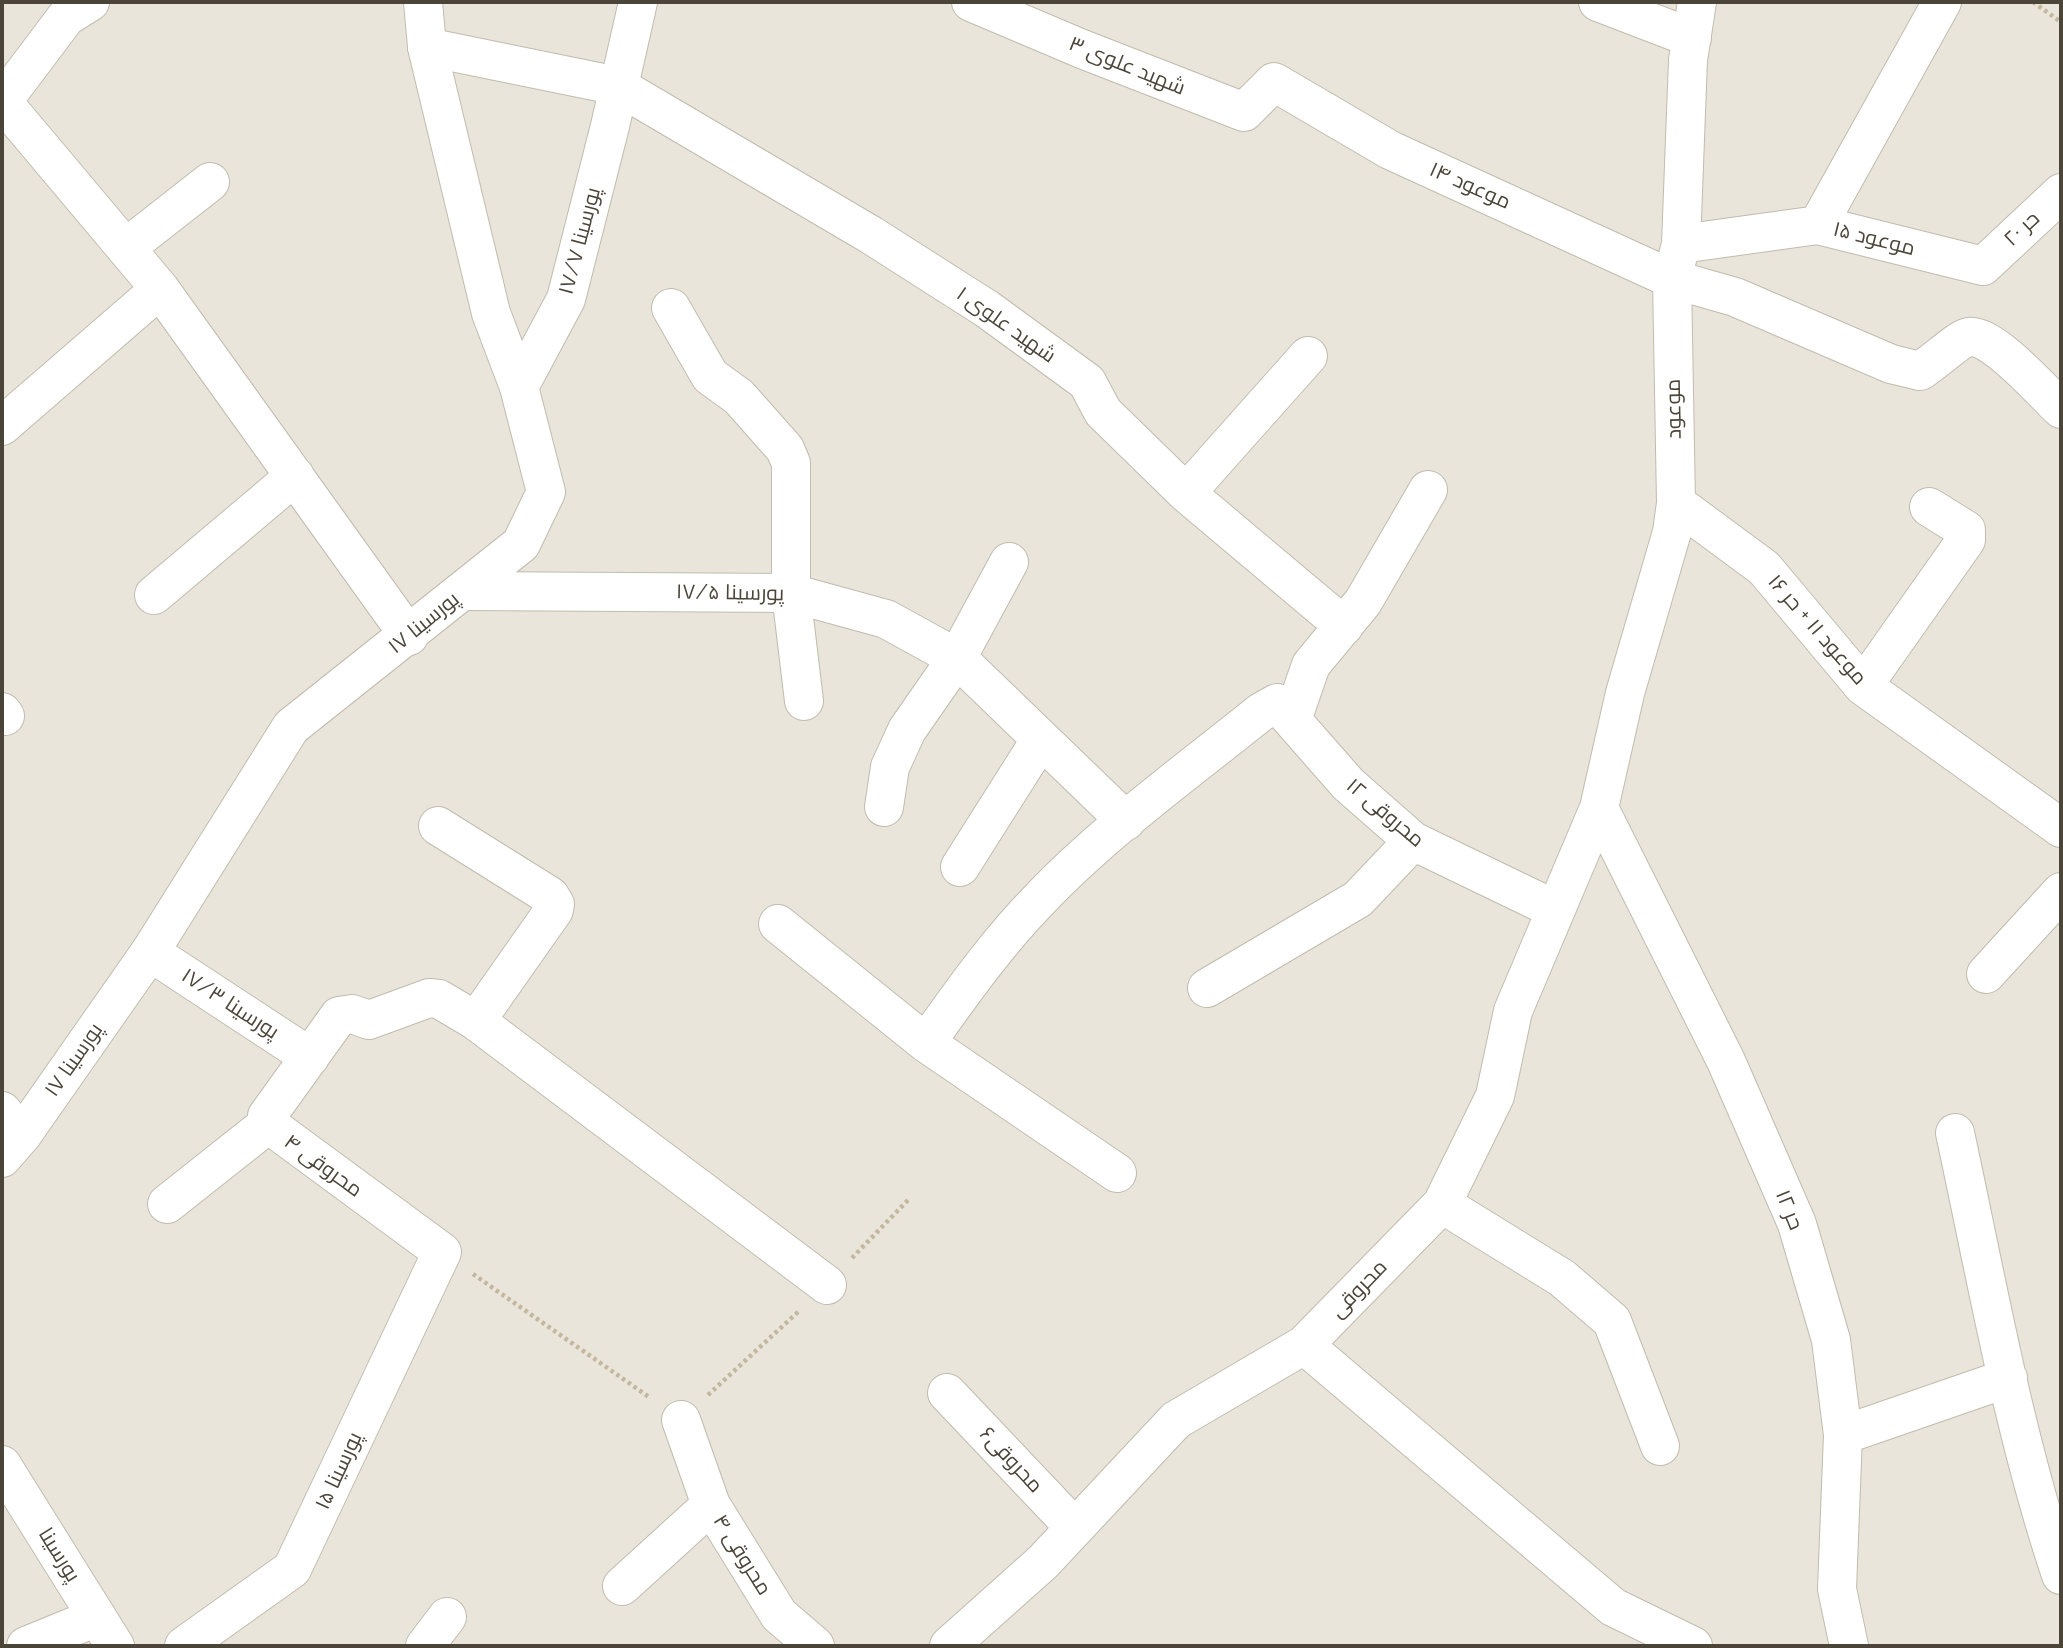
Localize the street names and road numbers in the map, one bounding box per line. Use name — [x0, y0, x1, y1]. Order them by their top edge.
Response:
street label: شهید علوی ۳ — [1065, 31, 1189, 101]
street label: موعود ۱۴ — [1426, 157, 1514, 215]
street label: پورسینا ۱۷/۷ — [554, 185, 606, 297]
street label: حر ۲۰ — [1999, 206, 2045, 252]
street label: موعود ۱۵ — [1830, 217, 1918, 261]
street label: شهید علوی ۱ — [951, 282, 1061, 368]
street label: موعود — [1661, 379, 1687, 439]
street label: موعود ۱۱ + حر ۱۶ — [1762, 570, 1872, 690]
street label: پورسینا ۱۷/۵ — [676, 579, 784, 607]
street label: پورسینا ۱۷ — [383, 587, 465, 659]
street label: محروقی ۱۲ — [1341, 773, 1429, 853]
street label: پورسینا ۱۷/۳ — [177, 963, 283, 1045]
street label: پورسینا ۱۷ — [40, 1018, 108, 1102]
street label: محروقی ۴ — [279, 1129, 367, 1203]
street label: حر ۱۲ — [1770, 1186, 1808, 1234]
street label: محروقی — [1325, 1255, 1393, 1323]
street label: محروقی۶ — [974, 1422, 1048, 1498]
street label: پورسینا ۱۵ — [310, 1428, 368, 1514]
street label: محروقی ۴ — [707, 1510, 777, 1600]
street label: پورسینا — [33, 1523, 85, 1587]

